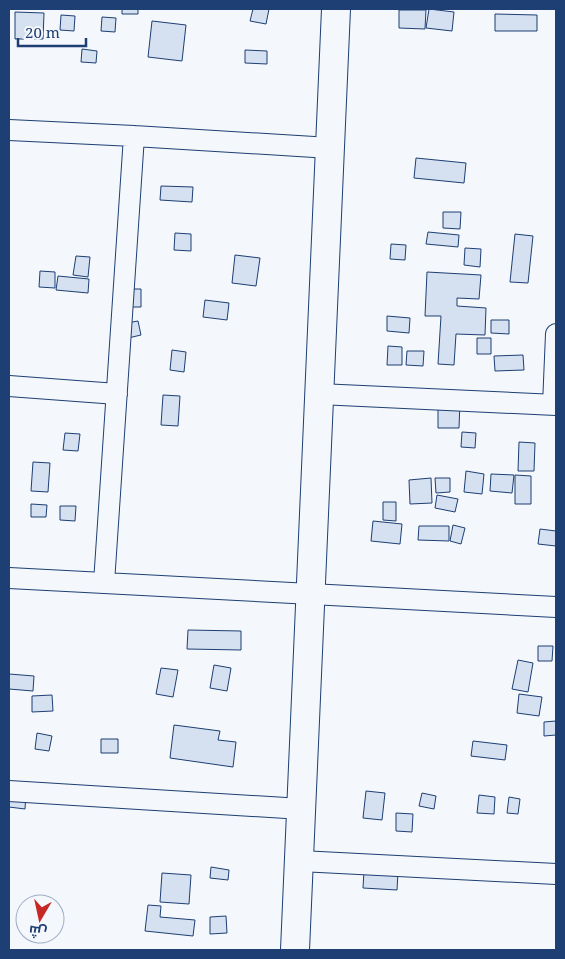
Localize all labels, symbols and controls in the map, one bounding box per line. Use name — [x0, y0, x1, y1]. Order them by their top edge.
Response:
scale bar — [18, 15, 85, 47]
text: 20 m — [25, 22, 60, 42]
north arrow — [15, 894, 65, 944]
text: ش — [27, 922, 48, 943]

